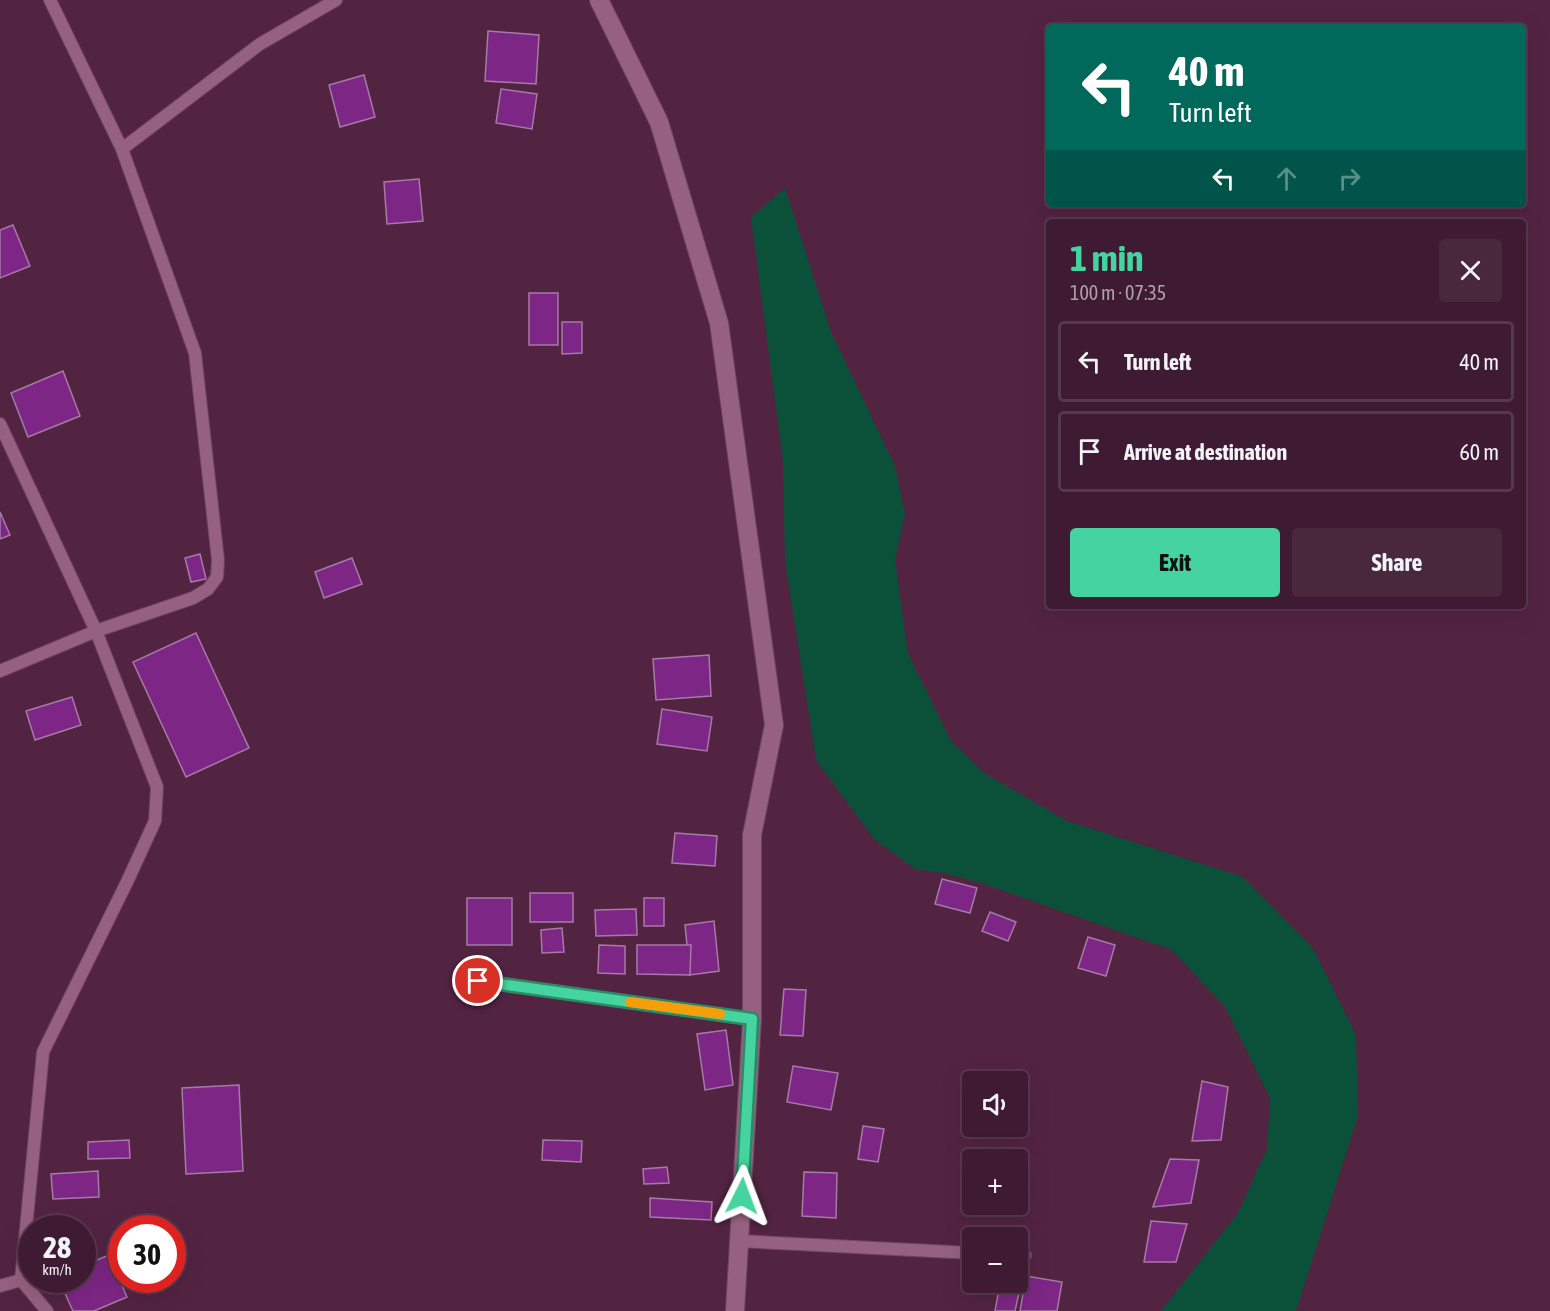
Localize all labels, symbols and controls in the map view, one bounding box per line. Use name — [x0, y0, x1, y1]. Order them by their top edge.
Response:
text: 40 m — [1169, 47, 1244, 95]
icon: left — [1070, 48, 1148, 126]
text: Turn left — [1169, 97, 1252, 128]
icon: left — [1207, 162, 1240, 195]
icon: ahead — [1270, 162, 1303, 195]
icon: right — [1333, 162, 1366, 195]
text: 1 min — [1070, 237, 1144, 279]
button: close — [1439, 239, 1502, 302]
text: 100 m · 07:35 — [1070, 281, 1166, 304]
icon: left — [1073, 345, 1106, 378]
text: Turn left — [1124, 349, 1191, 375]
text: 40 m — [1459, 349, 1499, 375]
icon: arrive — [1073, 435, 1106, 468]
text: Arrive at destination — [1124, 439, 1287, 465]
text: 60 m — [1459, 439, 1499, 465]
button: Exit — [1070, 528, 1280, 597]
button: Share — [1292, 528, 1502, 597]
pin — [452, 955, 503, 1006]
icon: arrive — [461, 964, 494, 997]
map controls — [962, 1071, 1028, 1293]
button: sound — [962, 1071, 1028, 1137]
button: + — [962, 1149, 1028, 1215]
position arrow — [710, 1164, 774, 1228]
speed limit sign: 30 — [108, 1215, 186, 1293]
button: − — [962, 1227, 1028, 1293]
text: 28 — [43, 1230, 71, 1264]
text: km/h — [42, 1261, 72, 1278]

